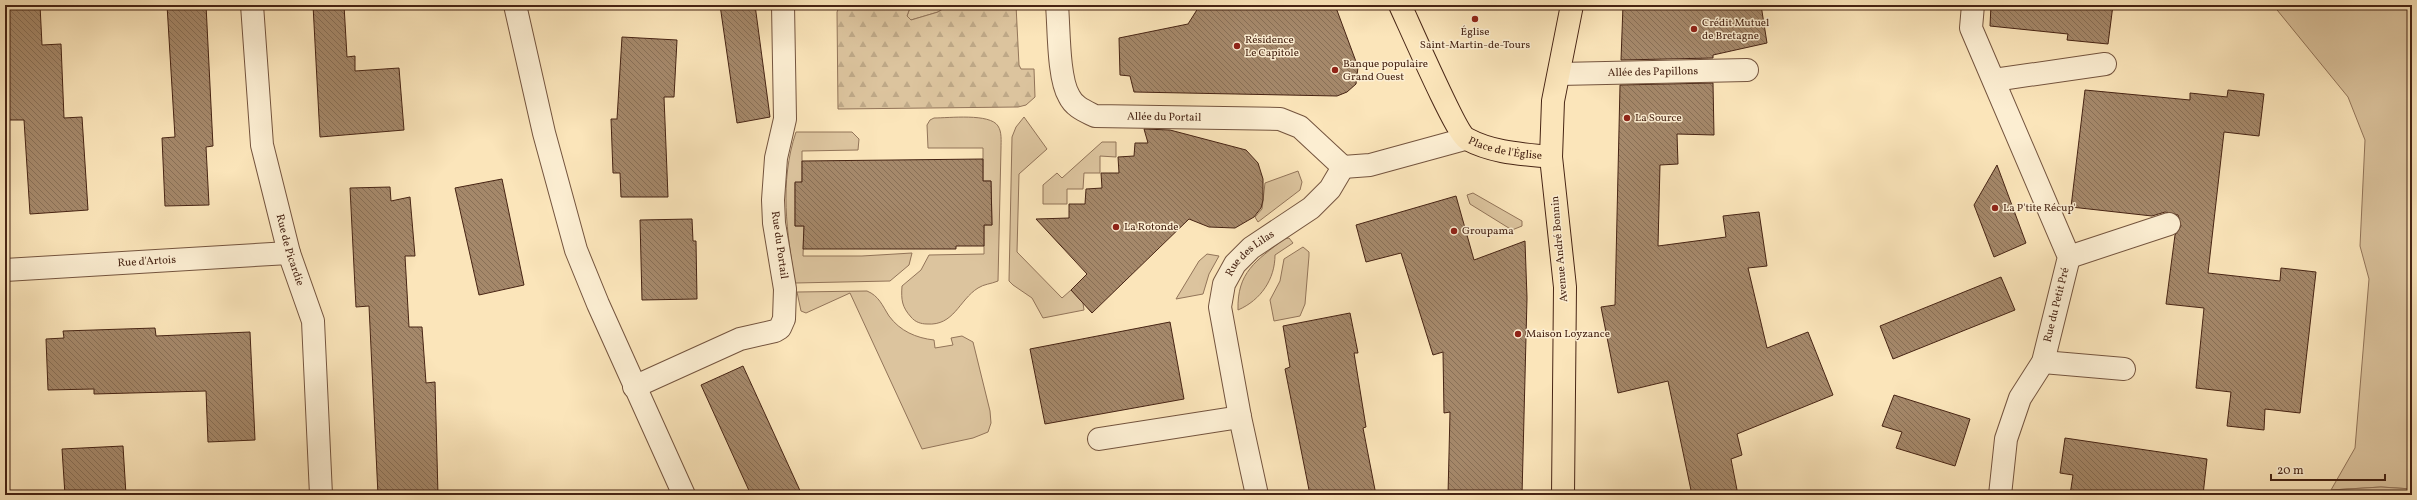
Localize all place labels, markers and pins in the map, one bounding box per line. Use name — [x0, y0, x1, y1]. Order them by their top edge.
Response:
marker: Église Saint-Martin-de-Tours — [1470, 14, 1480, 24]
place label: Crédit Mutuel de Bretagne — [1702, 16, 1769, 44]
marker: Crédit Mutuel de Bretagne — [1689, 24, 1699, 34]
place label: Église Saint-Martin-de-Tours — [1420, 25, 1530, 53]
place label: Résidence Le Capitole — [1245, 33, 1299, 61]
marker: Résidence Le Capitole — [1232, 41, 1242, 51]
place label: Banque populaire Grand Ouest — [1343, 57, 1428, 85]
marker: Banque populaire Grand Ouest — [1330, 65, 1340, 75]
place label: La Source — [1635, 111, 1682, 126]
marker: La Source — [1622, 113, 1632, 123]
place label: La P'tite Récup' — [2003, 201, 2075, 216]
marker: La P'tite Récup' — [1990, 203, 2000, 213]
place label: La Rotonde — [1124, 220, 1179, 235]
marker: La Rotonde — [1111, 222, 1121, 232]
place label: Groupama — [1462, 224, 1514, 239]
marker: Groupama — [1449, 226, 1459, 236]
place label: Maison Loyzance — [1526, 327, 1610, 342]
marker: Maison Loyzance — [1513, 329, 1523, 339]

